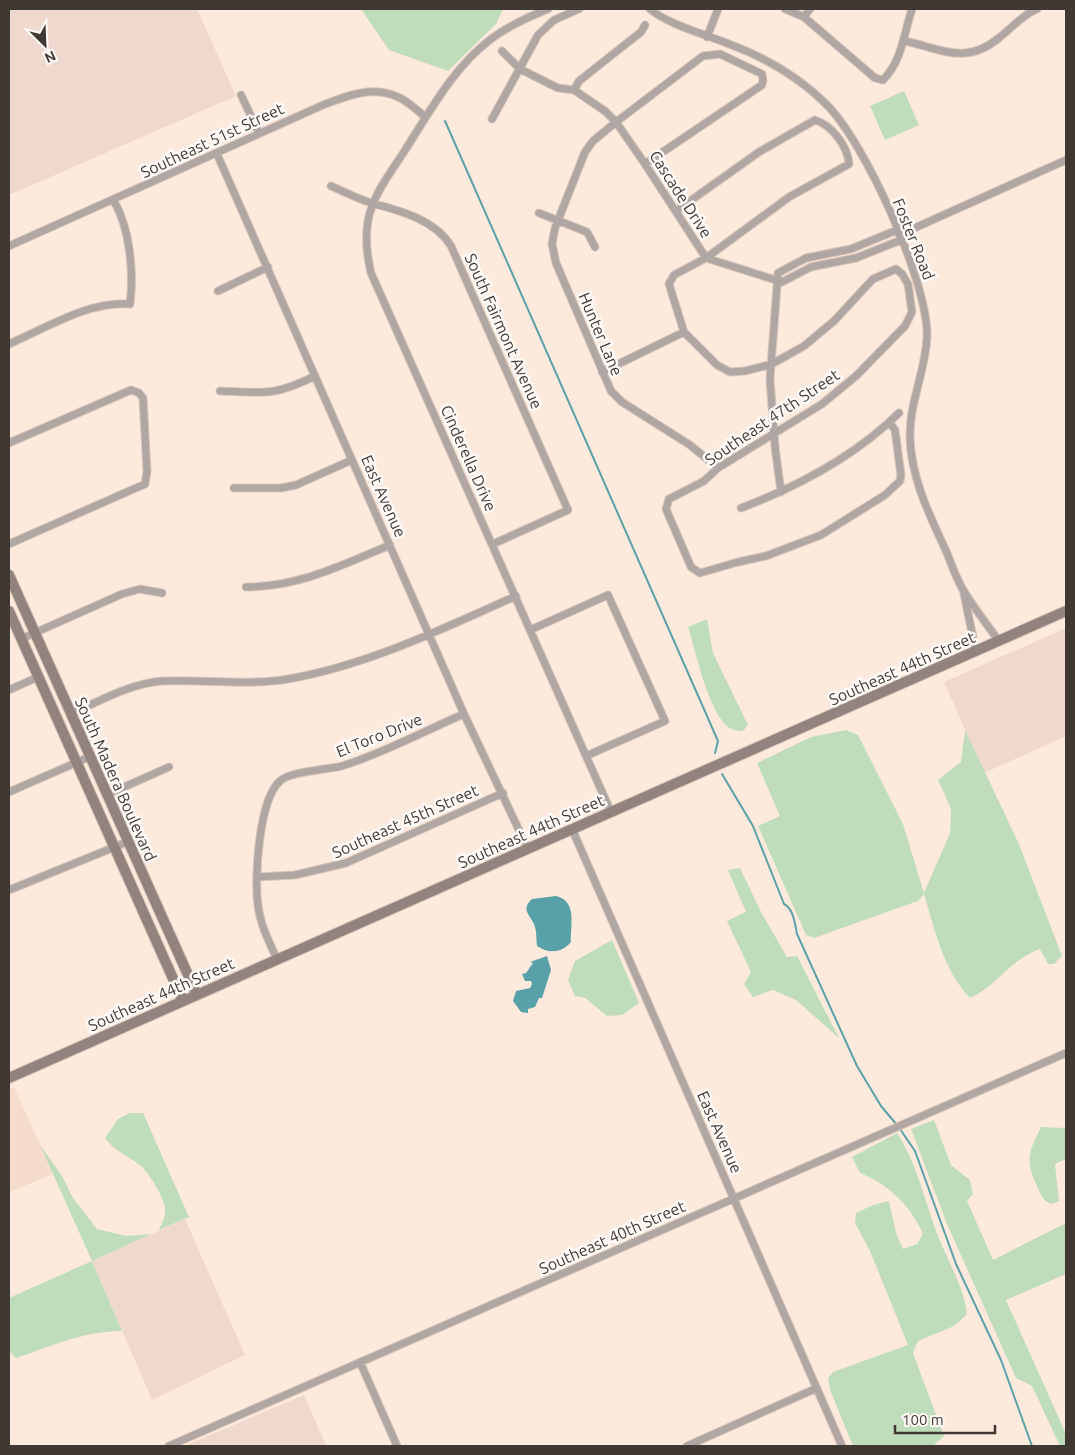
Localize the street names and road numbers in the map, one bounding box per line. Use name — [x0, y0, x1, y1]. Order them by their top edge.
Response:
street label: Southeast 51st Street — [138, 99, 287, 181]
street label: Cascade Drive — [646, 147, 716, 241]
street label: Foster Road — [889, 196, 939, 282]
street label: South Fairmont Avenue — [462, 251, 546, 411]
street label: Hunter Lane — [575, 290, 627, 378]
street label: Southeast 47th Street — [701, 365, 843, 469]
street label: Cinderella Drive — [438, 402, 500, 514]
street label: East Avenue — [358, 452, 410, 540]
street label: Southeast 44th Street — [826, 627, 979, 708]
street label: South Madera Boulevard — [72, 694, 160, 864]
street label: El Toro Drive — [333, 710, 425, 760]
street label: Southeast 45th Street — [329, 780, 482, 861]
street label: Southeast 44th Street — [455, 790, 608, 871]
street label: Southeast 44th Street — [85, 953, 238, 1034]
street label: East Avenue — [694, 1088, 746, 1176]
street label: Southeast 40th Street — [536, 1196, 689, 1277]

